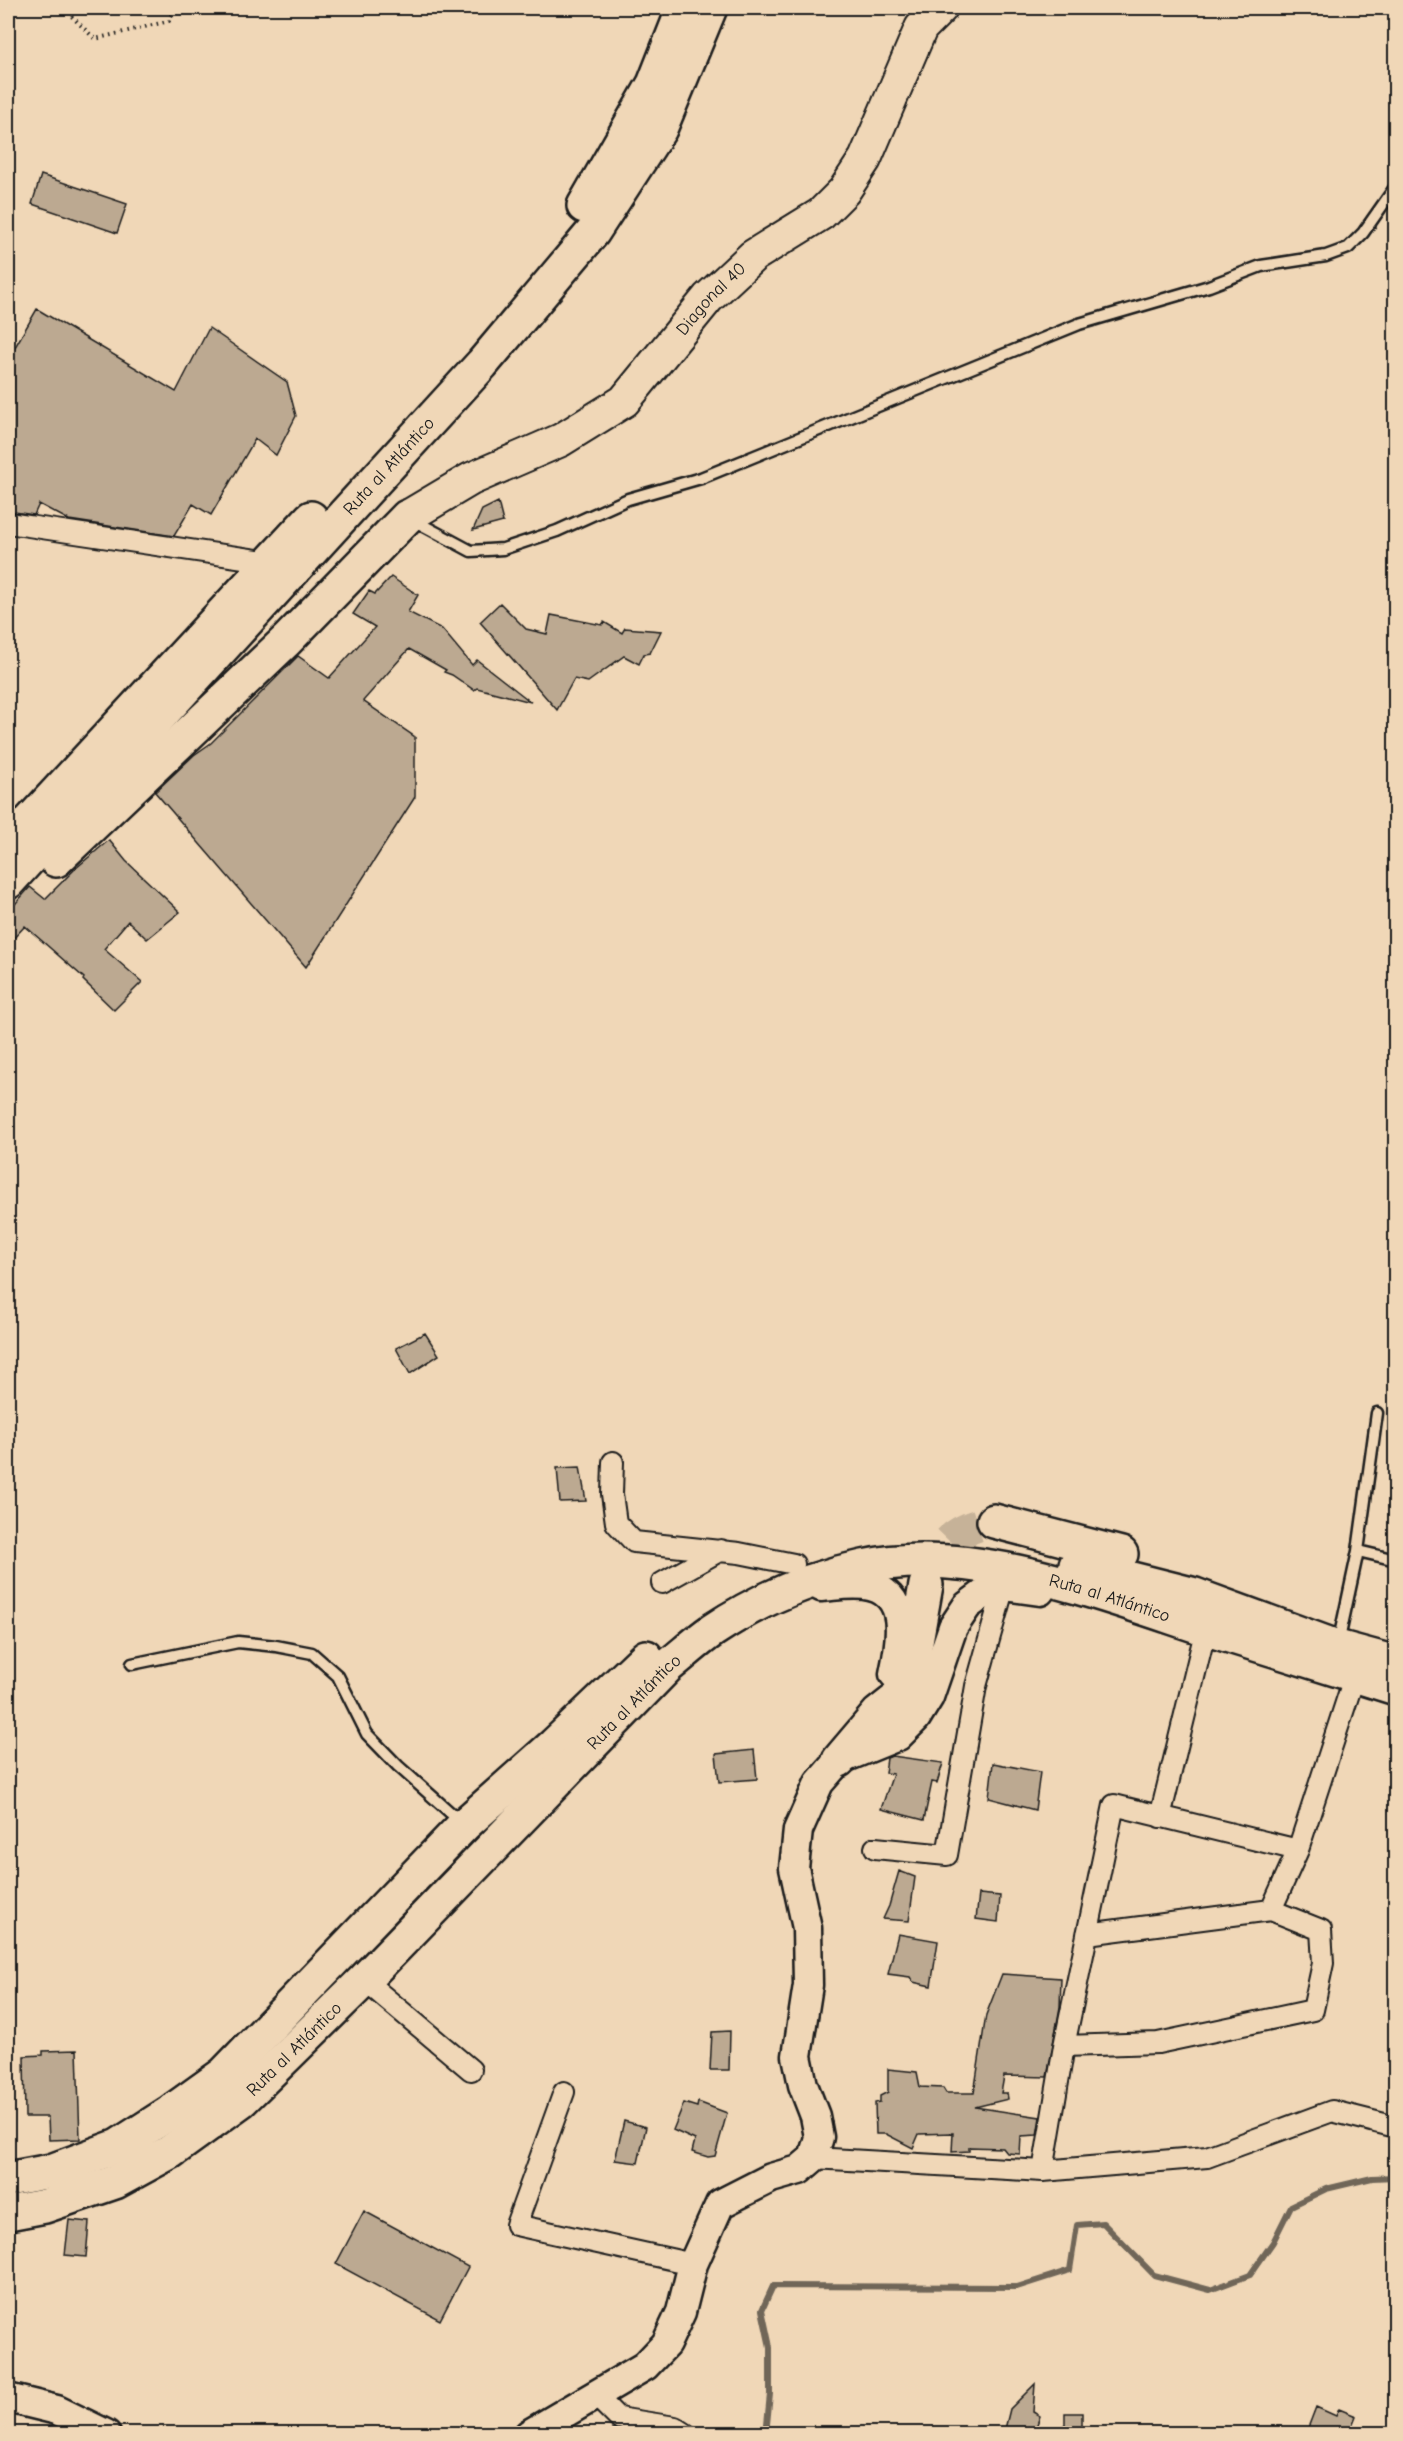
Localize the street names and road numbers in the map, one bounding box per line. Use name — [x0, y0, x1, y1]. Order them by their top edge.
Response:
street label: Diagonal 40 — [671, 258, 750, 339]
street label: Ruta al Atlántico — [339, 413, 439, 519]
street label: Ruta al Atlántico — [1047, 1569, 1173, 1626]
street label: Ruta al Atlántico — [583, 1650, 685, 1754]
street label: Ruta al Atlántico — [242, 1997, 346, 2100]

